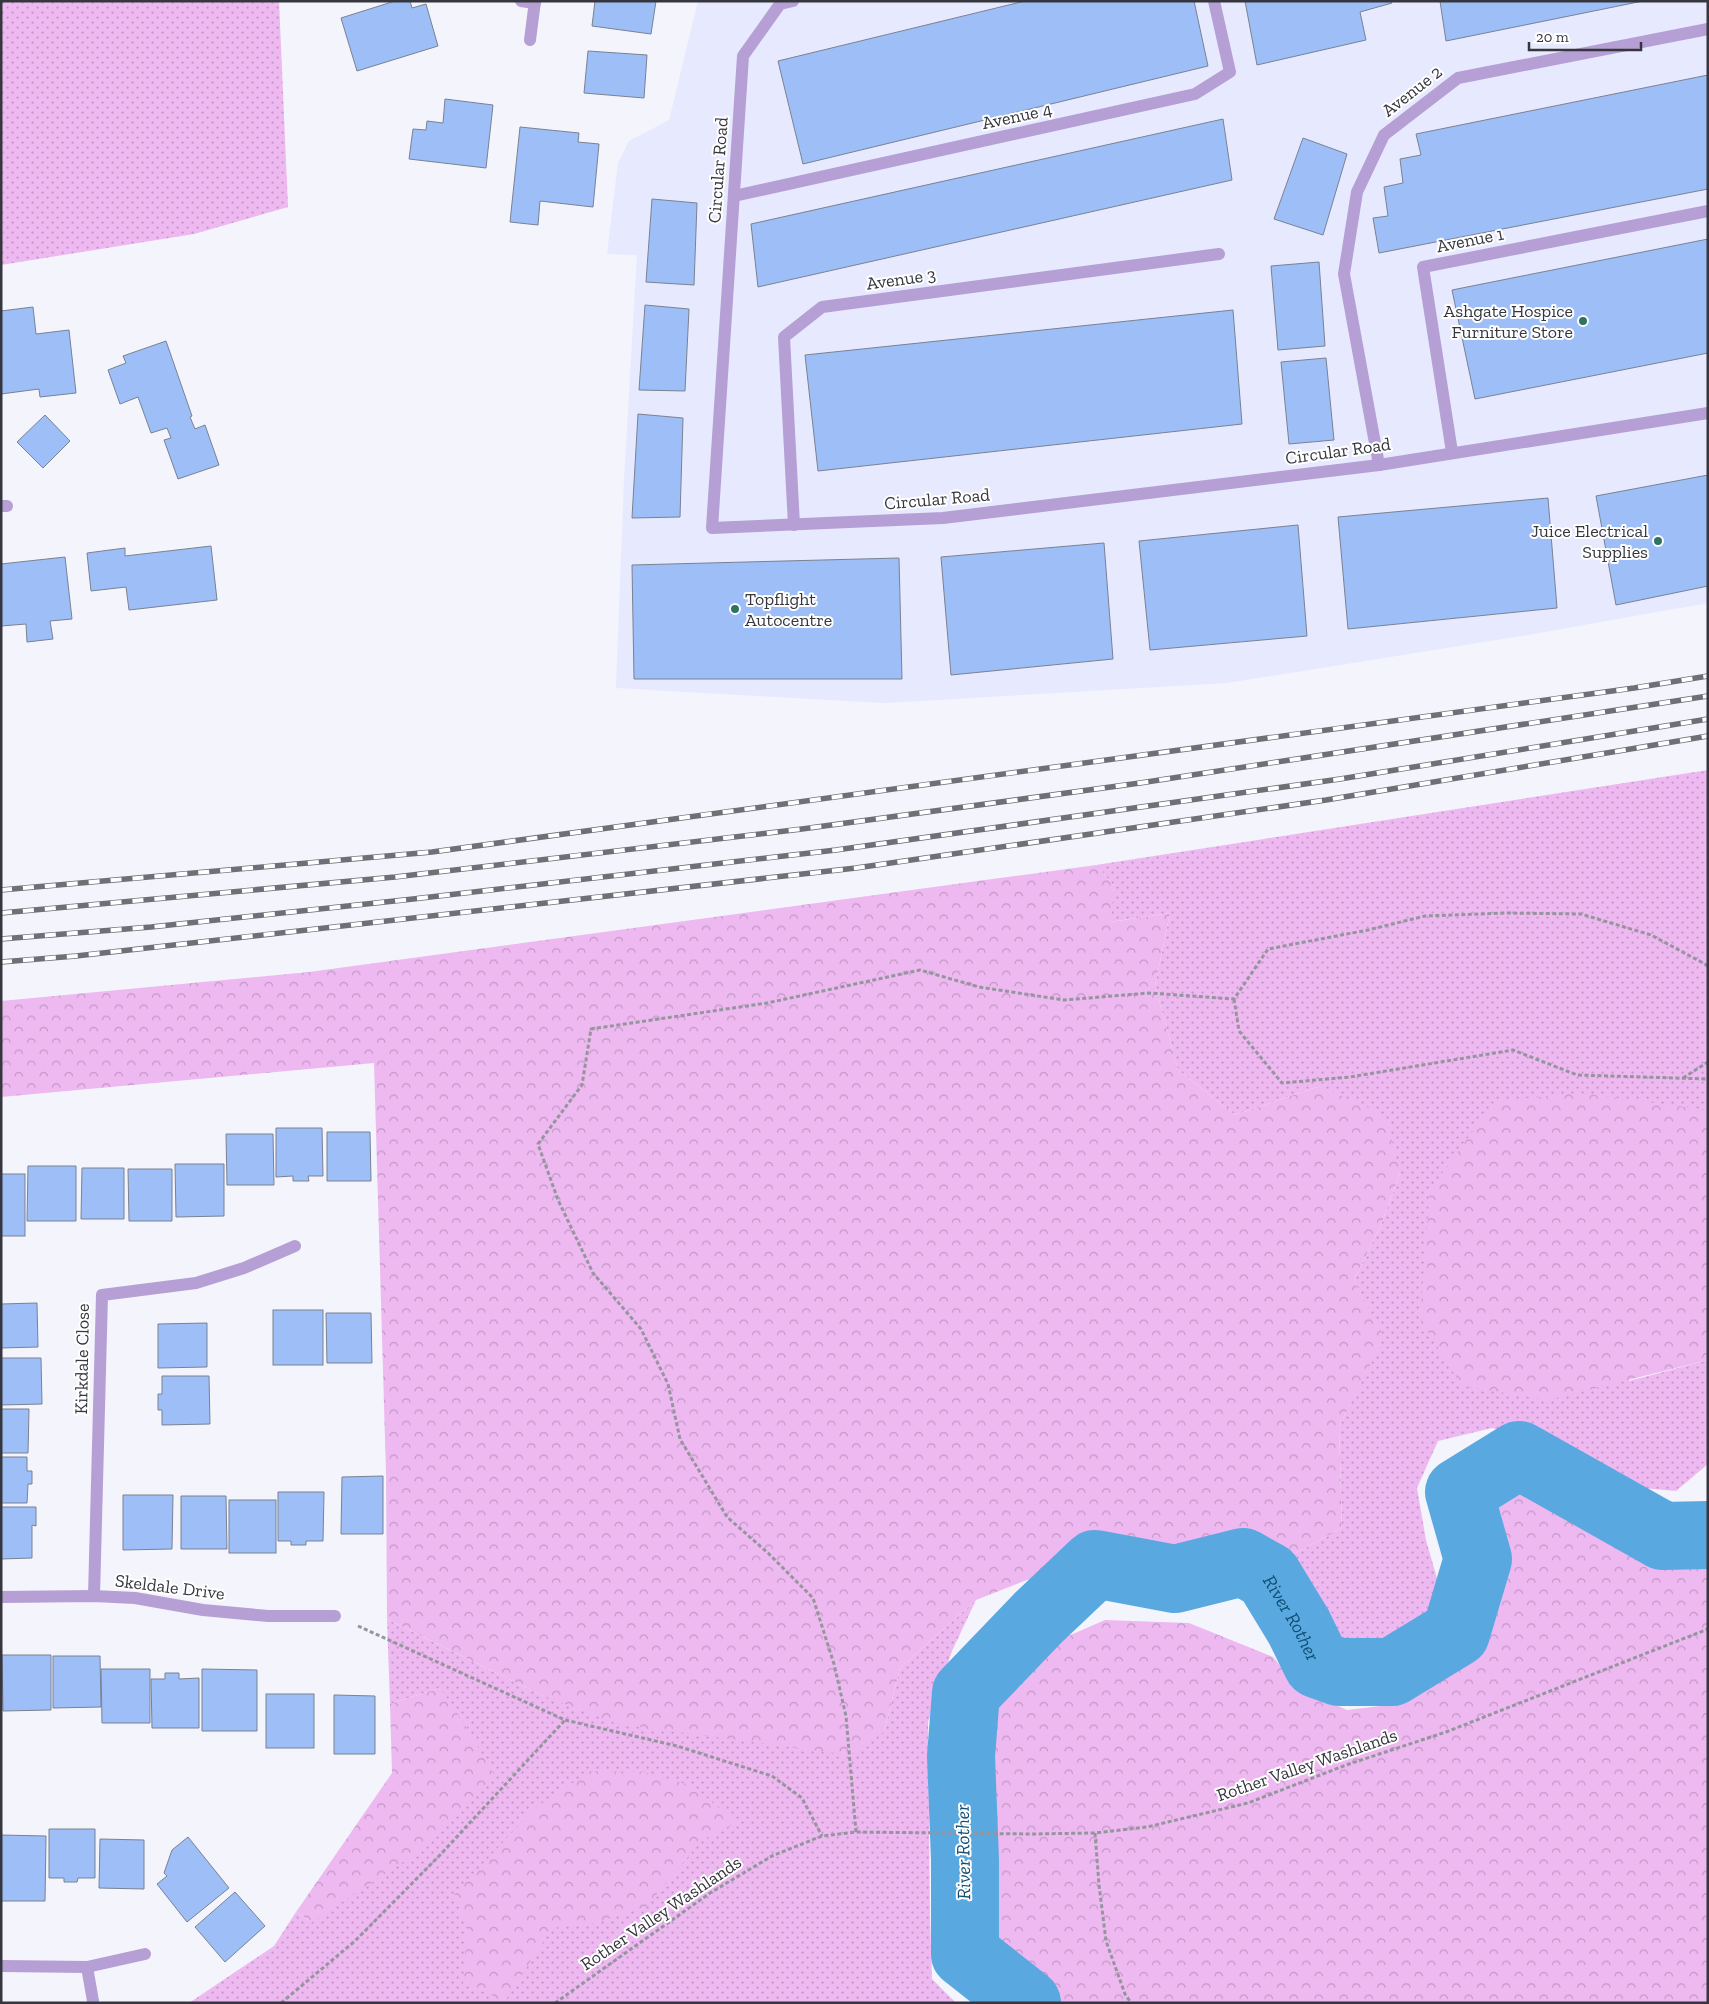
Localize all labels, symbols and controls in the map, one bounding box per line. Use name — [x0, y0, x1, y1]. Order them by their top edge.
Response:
scale bar — [1529, 20, 1642, 52]
text: 20 m — [1536, 28, 1569, 46]
street label: Avenue 2 — [1377, 61, 1447, 121]
street label: Avenue 4 — [980, 98, 1054, 134]
street label: Circular Road — [703, 116, 733, 224]
street label: Avenue 1 — [1435, 223, 1506, 257]
street label: Avenue 3 — [865, 263, 937, 295]
place label: Ashgate Hospice Furniture Store — [1444, 300, 1573, 343]
marker: Ashgate Hospice Furniture Store — [1577, 315, 1589, 327]
street label: Circular Road — [1284, 433, 1392, 469]
street label: Circular Road — [883, 483, 991, 515]
place label: Juice Electrical Supplies — [1531, 520, 1648, 563]
marker: Juice Electrical Supplies — [1652, 535, 1664, 547]
place label: Topflight Autocentre — [745, 588, 832, 631]
marker: Topflight Autocentre — [729, 603, 741, 615]
street label: Kirkdale Close — [70, 1303, 94, 1415]
street label: Skeldale Drive — [114, 1569, 226, 1605]
water label: River Rother — [1258, 1570, 1325, 1665]
street label: Rother Valley Washlands — [1214, 1724, 1400, 1806]
water label: River Rother — [951, 1804, 975, 1900]
street label: Rother Valley Washlands — [576, 1851, 746, 1975]

